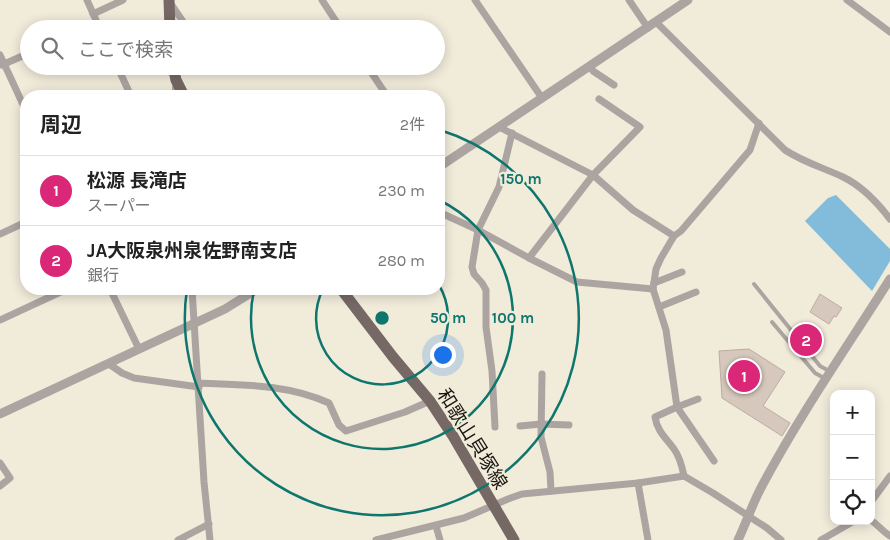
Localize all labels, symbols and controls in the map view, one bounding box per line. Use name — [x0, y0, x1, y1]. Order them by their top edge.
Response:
search box — [20, 20, 445, 75]
icon: search — [38, 34, 66, 62]
text: ここで検索 — [78, 39, 173, 61]
text: 周辺 — [40, 113, 82, 137]
text: 2件 — [400, 115, 425, 134]
text: 松源 長滝店 — [87, 170, 187, 192]
text: 150 m — [500, 170, 542, 188]
text: 1 — [53, 181, 59, 200]
text: 230 m — [378, 181, 425, 200]
text: スーパー — [87, 196, 151, 215]
text: JA大阪泉州泉佐野南支店 — [87, 240, 297, 262]
text: 2 — [51, 251, 61, 270]
text: 280 m — [378, 251, 425, 270]
text: 銀行 — [87, 266, 119, 285]
centre of rings — [373, 309, 391, 327]
text: 50 m — [430, 309, 466, 327]
text: 100 m — [492, 309, 534, 327]
pin: 2 — [790, 321, 822, 359]
your location — [430, 342, 456, 368]
pin: 1 — [728, 357, 760, 395]
street label: 和歌山貝塚線 — [432, 385, 512, 493]
map controls — [830, 390, 875, 525]
button: + — [830, 390, 875, 435]
button: − — [830, 435, 875, 480]
button: locate — [830, 480, 875, 525]

